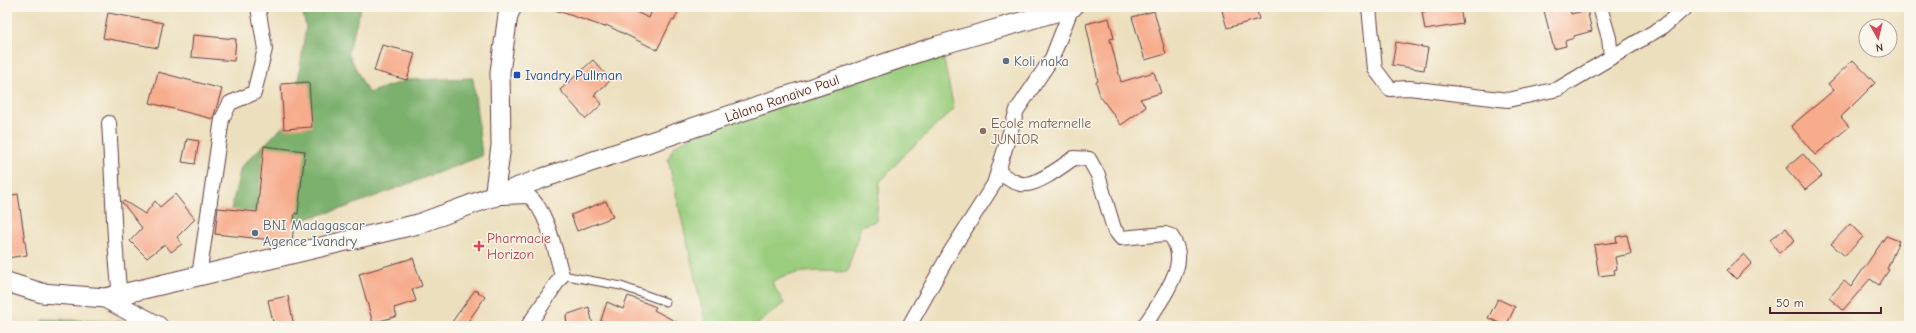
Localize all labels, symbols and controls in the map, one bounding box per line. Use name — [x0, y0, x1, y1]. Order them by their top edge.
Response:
north arrow — [1858, 18, 1898, 58]
text: N — [1875, 40, 1884, 54]
place label: Koli naka — [1014, 53, 1069, 70]
marker: Koli naka — [1001, 56, 1011, 66]
place label: Ivandry Pullman — [525, 67, 623, 84]
marker: Ivandry Pullman — [512, 70, 522, 80]
street label: Làlana Ranaivo Paul — [723, 71, 842, 126]
place label: Ecole maternelle JUNIOR — [991, 115, 1091, 148]
marker: Ecole maternelle JUNIOR — [978, 126, 988, 136]
place label: BNI Madagascar Agence Ivandry — [263, 217, 365, 250]
marker: BNI Madagascar Agence Ivandry — [250, 228, 260, 238]
place label: Pharmacie Horizon — [487, 230, 551, 263]
marker: Pharmacie Horizon — [474, 241, 484, 251]
scale bar — [1770, 289, 1881, 315]
text: 50 m — [1776, 296, 1804, 310]

